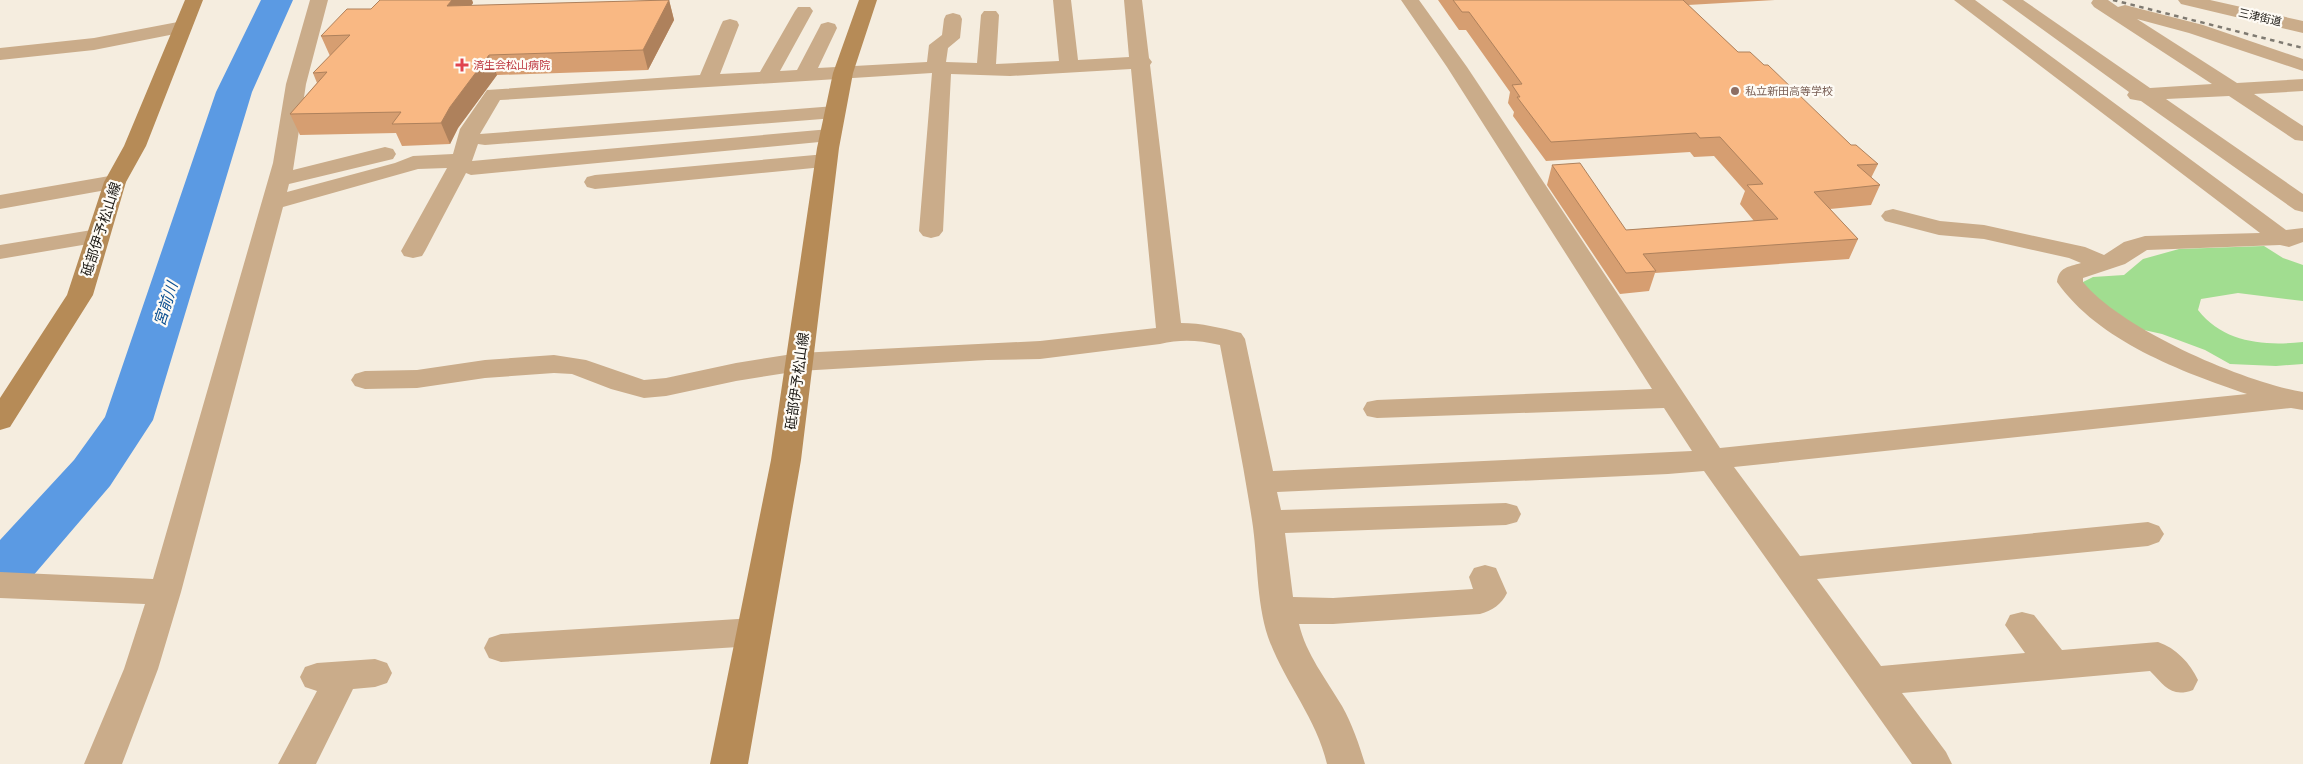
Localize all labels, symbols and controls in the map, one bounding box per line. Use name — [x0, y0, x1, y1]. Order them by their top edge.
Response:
street label: 三津街道 — [2237, 4, 2283, 30]
place label: 済生会松山病院 — [473, 57, 550, 73]
marker: 済生会松山病院 — [455, 58, 469, 72]
place label: 私立新田高等学校 — [1745, 83, 1833, 99]
marker: 私立新田高等学校 — [1729, 85, 1741, 97]
street label: 砥部伊予松山線 — [76, 179, 126, 279]
water label: 宮前川 — [149, 277, 184, 329]
street label: 砥部伊予松山線 — [780, 331, 814, 431]

